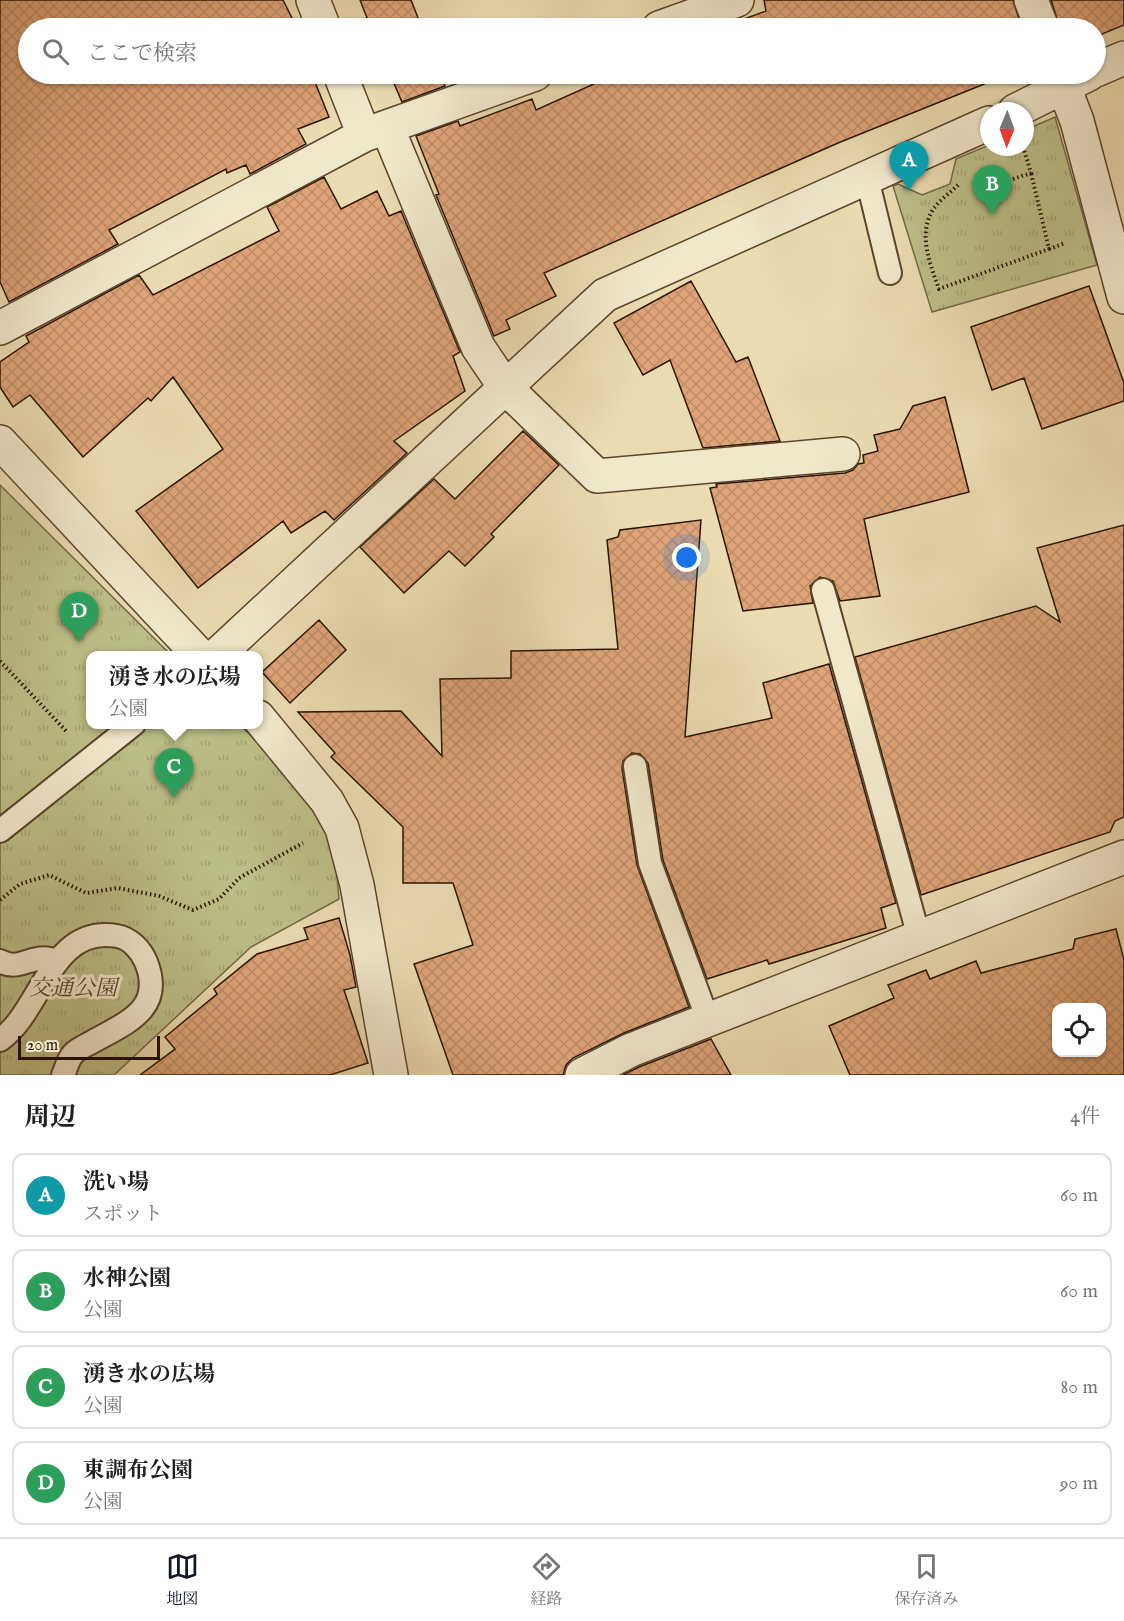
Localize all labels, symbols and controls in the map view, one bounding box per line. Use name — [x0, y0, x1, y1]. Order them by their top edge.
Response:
search box — [18, 18, 1106, 84]
icon: search — [39, 35, 72, 68]
text: ここで検索 — [87, 40, 197, 68]
north arrow — [980, 102, 1034, 156]
pin: A — [890, 142, 928, 191]
pin: B — [972, 166, 1012, 215]
your location — [672, 543, 701, 572]
pin: D — [60, 592, 98, 642]
popup — [86, 651, 263, 729]
text: 湧き水の広場 — [108, 664, 241, 692]
text: 公園 — [108, 697, 148, 722]
pin: C — [154, 748, 194, 798]
park label: 交通公園 — [29, 975, 120, 1003]
map controls — [1052, 1003, 1106, 1057]
button: locate — [1052, 1003, 1106, 1057]
scale bar — [18, 1033, 160, 1060]
text: 20 m — [27, 1036, 58, 1056]
text: 周辺 — [24, 1101, 76, 1134]
text: 4件 — [1070, 1104, 1100, 1129]
text: 洗い場 — [83, 1169, 149, 1197]
text: A — [39, 1183, 52, 1208]
text: 60 m — [1060, 1183, 1098, 1208]
text: スポット — [83, 1202, 163, 1227]
text: 水神公園 — [83, 1265, 171, 1293]
text: B — [39, 1279, 52, 1304]
text: 60 m — [1060, 1279, 1098, 1304]
text: 公園 — [83, 1298, 123, 1323]
text: 湧き水の広場 — [83, 1361, 215, 1389]
text: C — [38, 1375, 53, 1400]
text: 80 m — [1061, 1375, 1098, 1400]
text: 公園 — [83, 1394, 123, 1419]
text: 東調布公園 — [83, 1457, 193, 1485]
text: D — [37, 1471, 54, 1496]
text: 90 m — [1060, 1471, 1098, 1496]
text: 公園 — [83, 1490, 123, 1515]
tab: 地図 — [166, 1550, 199, 1610]
tab: 経路 — [530, 1550, 563, 1610]
tab: 保存済み — [894, 1550, 958, 1610]

